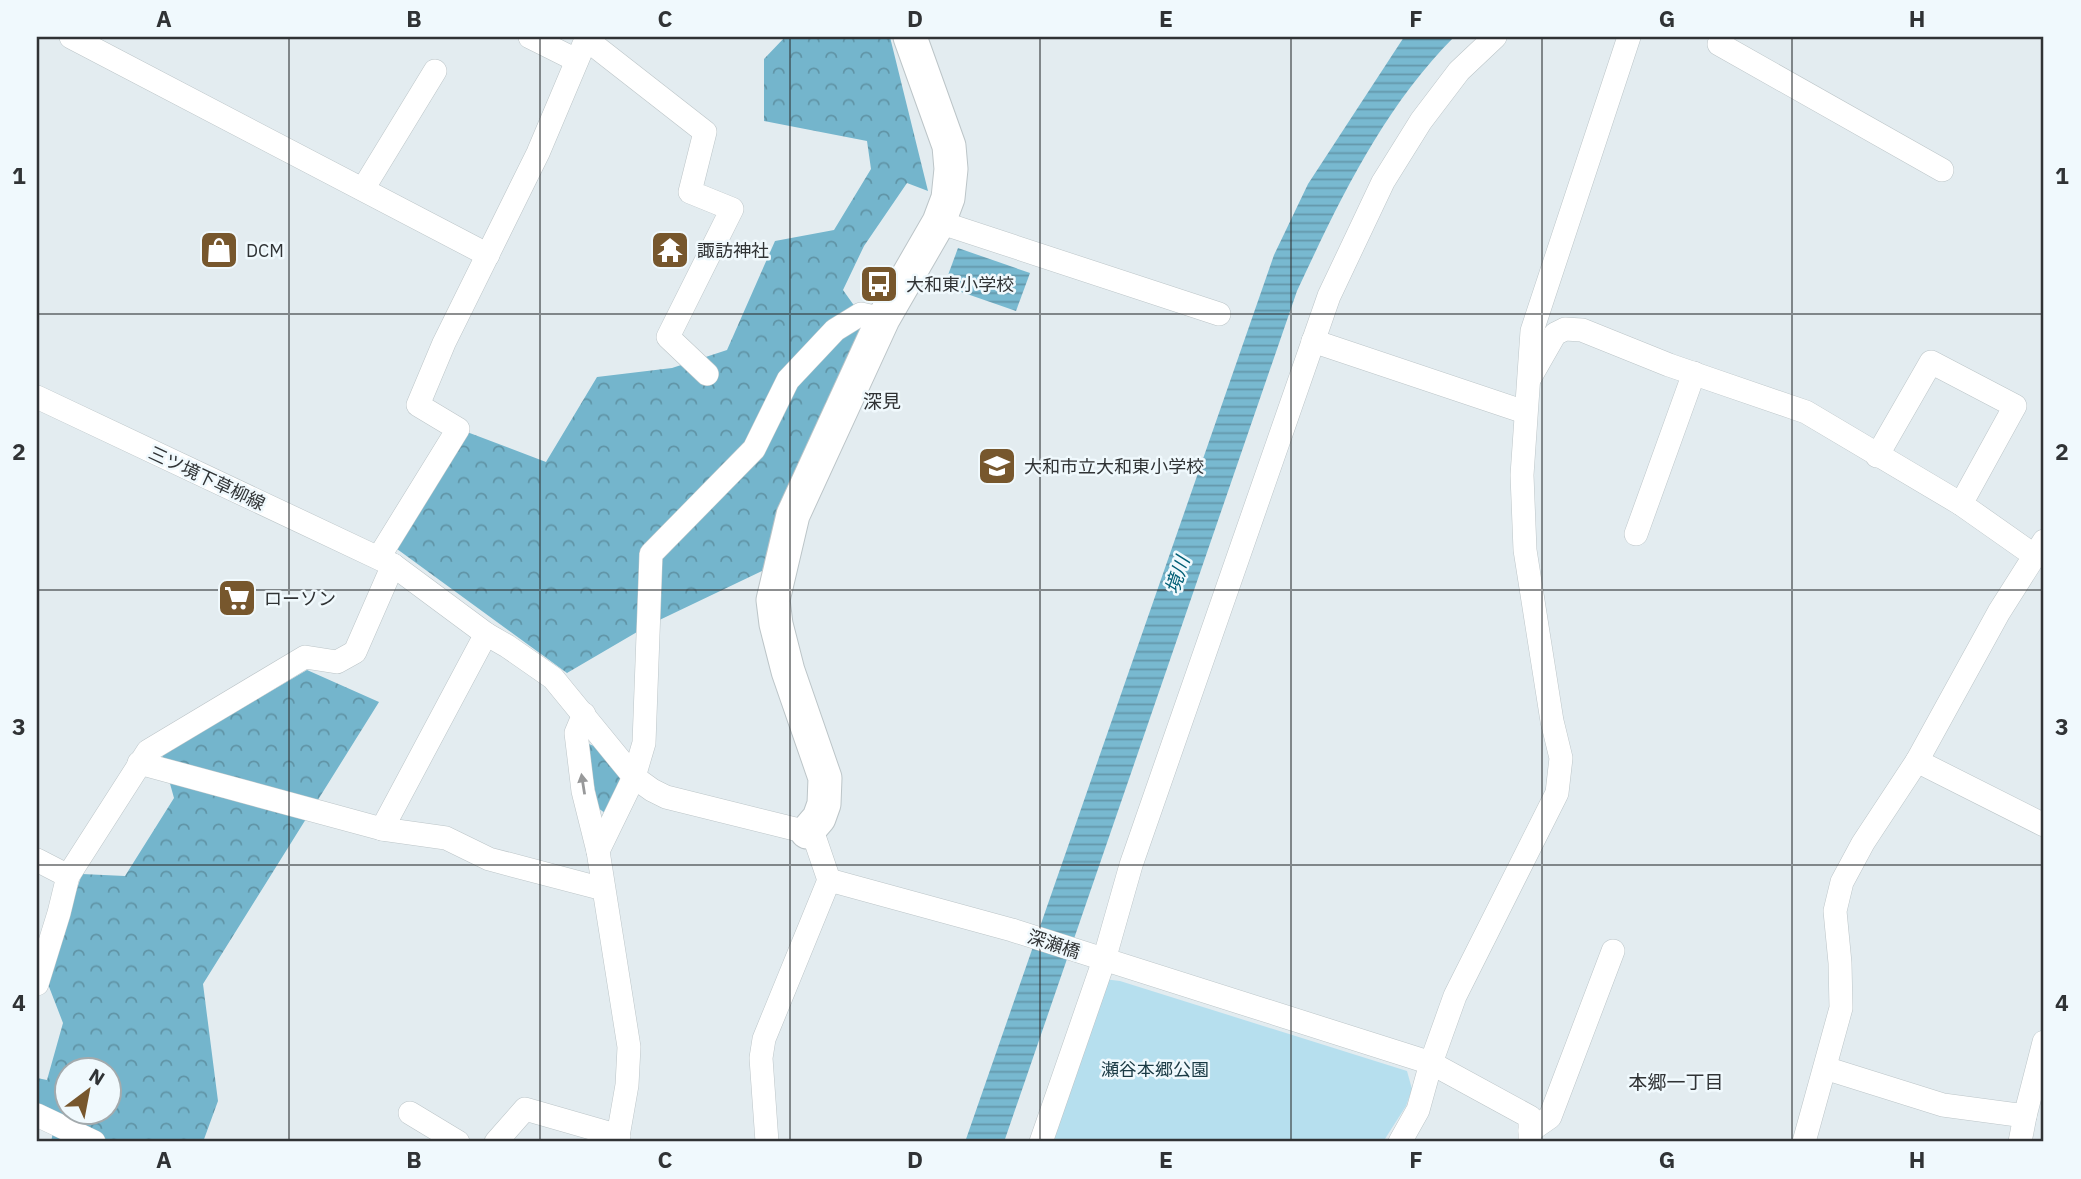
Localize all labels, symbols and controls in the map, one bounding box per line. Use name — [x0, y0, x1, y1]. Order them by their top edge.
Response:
text: A — [156, 3, 172, 33]
text: B — [406, 3, 422, 33]
text: C — [658, 3, 673, 33]
text: D — [907, 3, 923, 33]
text: E — [1159, 3, 1173, 33]
text: F — [1409, 3, 1423, 33]
text: G — [1659, 3, 1675, 33]
text: H — [1909, 3, 1925, 33]
text: 1 — [12, 160, 26, 190]
text: 1 — [2055, 160, 2069, 190]
shop icon: DCM — [198, 229, 240, 271]
temple icon: 諏訪神社 — [649, 229, 691, 271]
place label: DCM — [246, 239, 284, 262]
place label: 諏訪神社 — [697, 239, 769, 262]
bus stop icon: 大和東小学校 — [858, 263, 900, 305]
place label: 大和東小学校 — [906, 273, 1014, 296]
district label: 深見 — [863, 389, 901, 413]
text: 2 — [12, 436, 26, 466]
text: 2 — [2055, 436, 2069, 466]
street label: 三ツ境下草柳線 — [145, 441, 269, 515]
school or university icon: 大和市立大和東小学校 — [976, 445, 1018, 487]
place label: 大和市立大和東小学校 — [1024, 455, 1204, 478]
water label: 境川 — [1160, 551, 1195, 597]
supermarket icon: ローソン — [216, 577, 258, 619]
place label: ローソン — [264, 587, 336, 610]
text: 3 — [12, 711, 26, 741]
text: 3 — [2055, 711, 2069, 741]
one-way arrow — [577, 773, 588, 795]
street label: 深瀬橋 — [1025, 925, 1083, 963]
text: 4 — [12, 987, 26, 1017]
text: 4 — [2055, 987, 2069, 1017]
north arrow — [52, 1056, 122, 1126]
park label: 瀬谷本郷公園 — [1101, 1058, 1209, 1081]
text: N — [85, 1063, 109, 1090]
district label: 本郷一丁目 — [1628, 1070, 1724, 1094]
text: A — [156, 1144, 172, 1174]
text: B — [406, 1144, 422, 1174]
text: C — [658, 1144, 673, 1174]
text: D — [907, 1144, 923, 1174]
text: E — [1159, 1144, 1173, 1174]
text: F — [1409, 1144, 1423, 1174]
text: G — [1659, 1144, 1675, 1174]
text: H — [1909, 1144, 1925, 1174]

